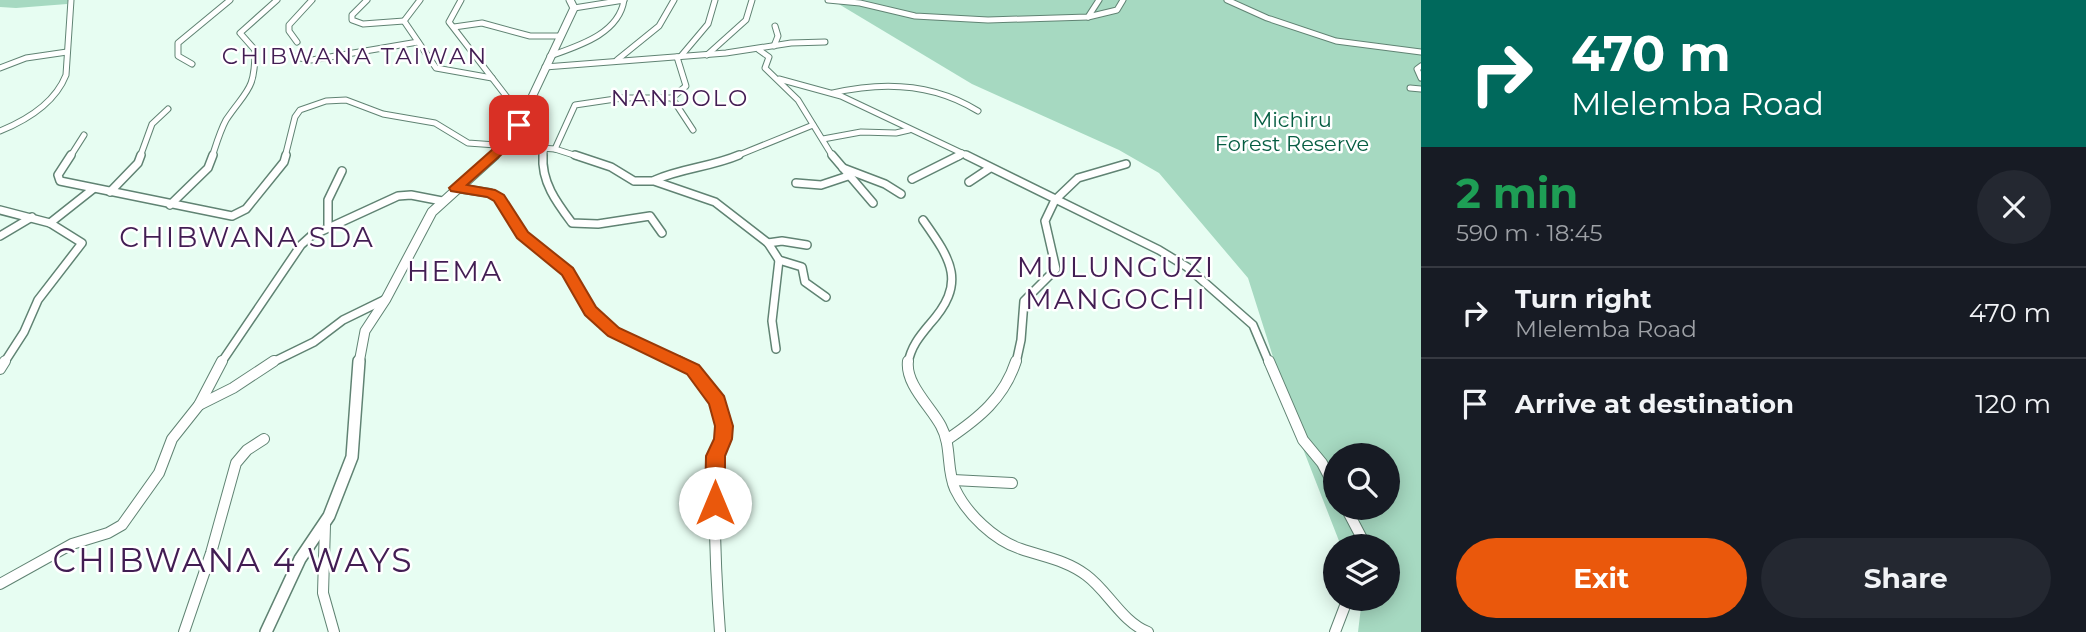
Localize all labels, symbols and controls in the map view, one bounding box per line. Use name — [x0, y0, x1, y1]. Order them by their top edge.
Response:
text: 470 m — [1571, 24, 1731, 83]
icon: right — [1456, 28, 1547, 119]
district label: CHIBWANA TAIWAN — [222, 42, 488, 70]
district label: NANDOLO — [611, 84, 749, 112]
text: Mlelemba Road — [1571, 84, 1824, 123]
pin — [489, 95, 549, 155]
icon: arrive — [500, 106, 538, 144]
park label: Michiru Forest Reserve — [1215, 107, 1369, 156]
text: 2 min — [1456, 167, 1578, 219]
button: close — [1977, 170, 2051, 244]
text: 590 m · 18:45 — [1456, 219, 1603, 247]
district label: CHIBWANA SDA — [119, 220, 375, 254]
district label: MULUNGUZI MANGOCHI — [1017, 250, 1215, 316]
district label: HEMA — [407, 254, 503, 288]
text: Turn right — [1515, 283, 1651, 315]
icon: right — [1456, 294, 1494, 332]
text: 470 m — [1969, 297, 2051, 329]
text: Mlelemba Road — [1515, 315, 1697, 343]
icon: arrive — [1456, 385, 1494, 423]
text: Arrive at destination — [1515, 388, 1794, 420]
text: 120 m — [1975, 388, 2051, 420]
map controls — [1323, 443, 1400, 611]
button: search — [1323, 443, 1400, 520]
position arrow — [678, 466, 752, 540]
button: layers — [1323, 534, 1400, 611]
button: Exit — [1456, 538, 1747, 618]
button: Share — [1761, 538, 2051, 618]
district label: CHIBWANA 4 WAYS — [53, 540, 413, 580]

